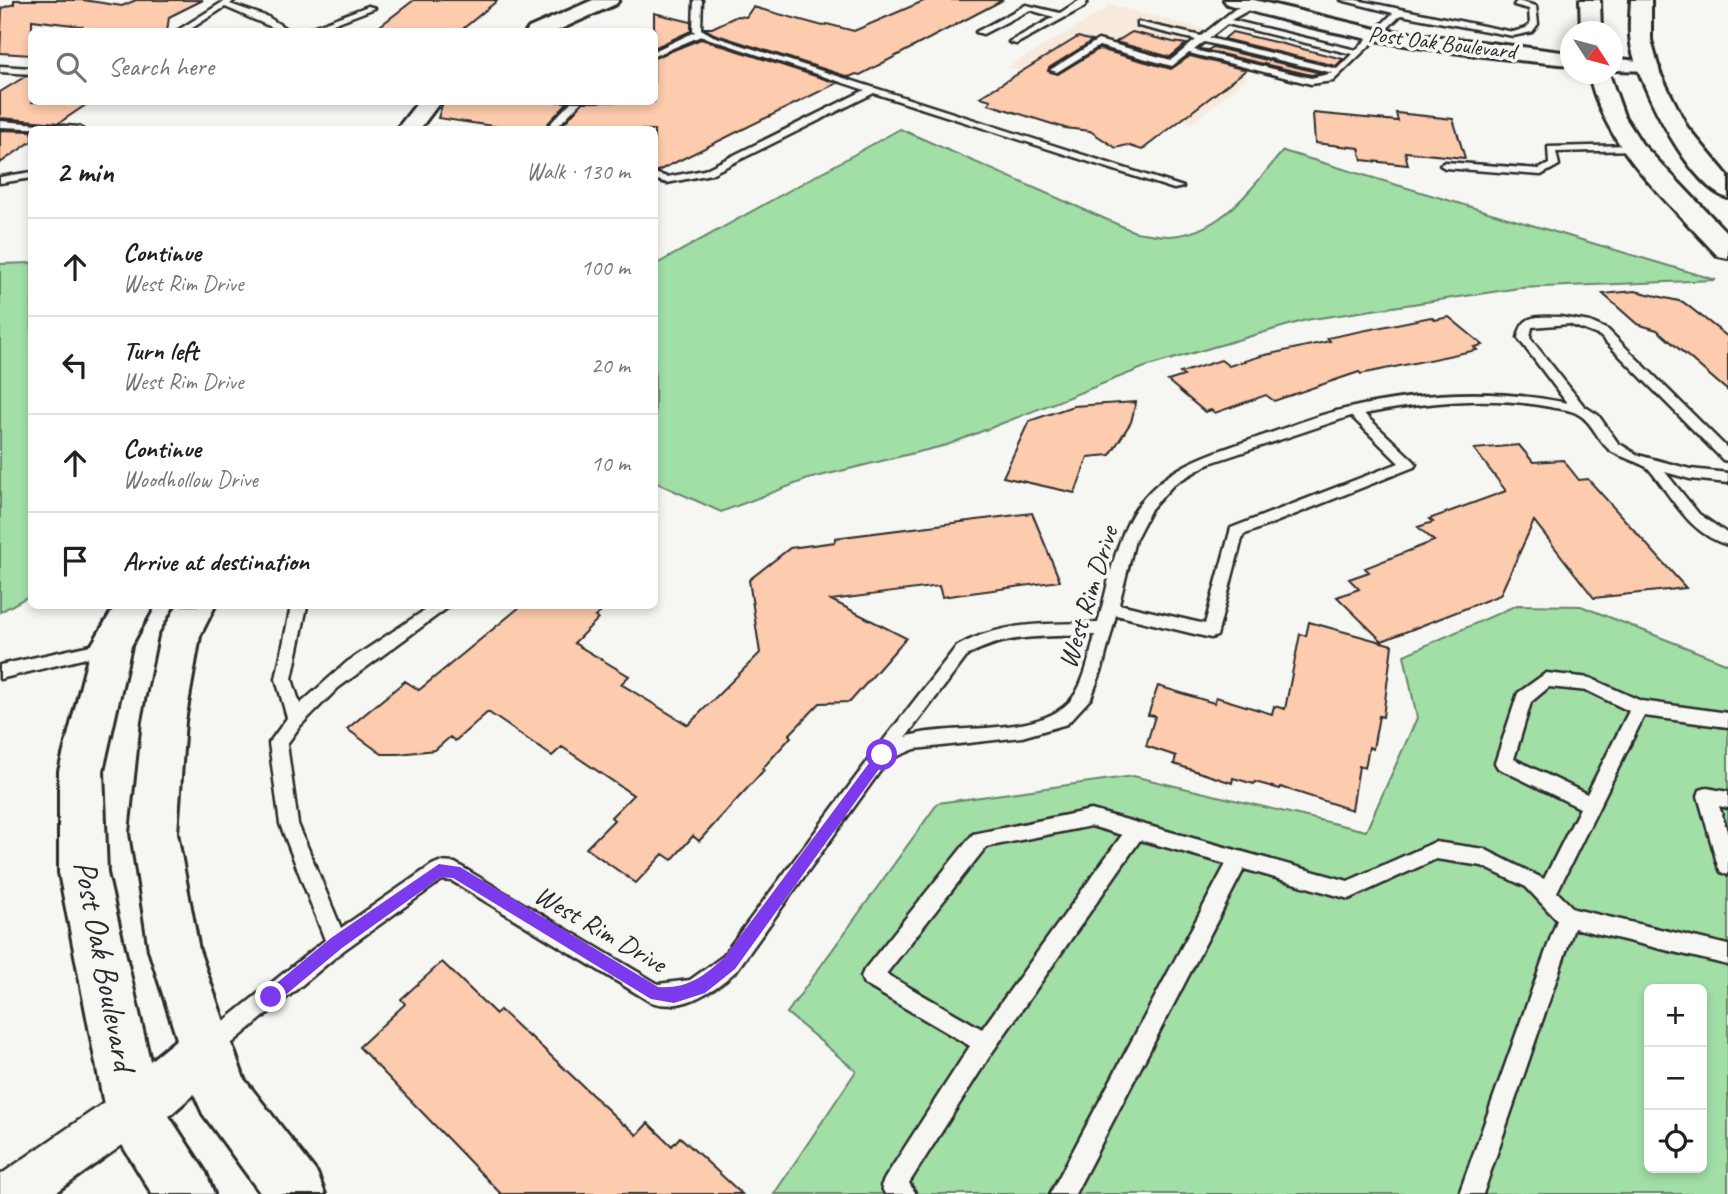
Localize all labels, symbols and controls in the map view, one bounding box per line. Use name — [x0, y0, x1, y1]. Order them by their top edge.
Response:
street label: Post Oak Boulevard — [1367, 19, 1521, 66]
north arrow — [1560, 21, 1623, 84]
search box — [28, 28, 658, 105]
icon: search — [52, 48, 90, 86]
text: Search here — [108, 50, 214, 83]
text: 2 min — [56, 153, 113, 191]
text: Walk · 130 m — [526, 157, 630, 186]
text: Continue — [123, 236, 201, 269]
icon: ahead — [56, 248, 94, 286]
text: 100 m — [581, 253, 630, 282]
text: West Rim Drive — [123, 269, 243, 298]
text: Turn left — [123, 334, 198, 367]
icon: left — [56, 346, 94, 384]
text: 20 m — [591, 351, 630, 380]
text: West Rim Drive — [123, 367, 243, 396]
text: Continue — [123, 432, 201, 465]
icon: ahead — [56, 444, 94, 482]
text: 10 m — [591, 449, 630, 478]
text: Woodhollow Drive — [123, 465, 258, 494]
street label: West Rim Drive — [1049, 520, 1126, 672]
icon: arrive — [56, 542, 94, 580]
text: Arrive at destination — [123, 545, 309, 578]
route start — [866, 739, 897, 770]
street label: Post Oak Boulevard — [64, 857, 147, 1079]
street label: West Rim Drive — [529, 877, 675, 981]
route end — [255, 981, 286, 1012]
map controls — [1644, 984, 1707, 1173]
button: + — [1644, 984, 1707, 1047]
button: − — [1644, 1047, 1707, 1110]
button: locate — [1644, 1110, 1707, 1173]

